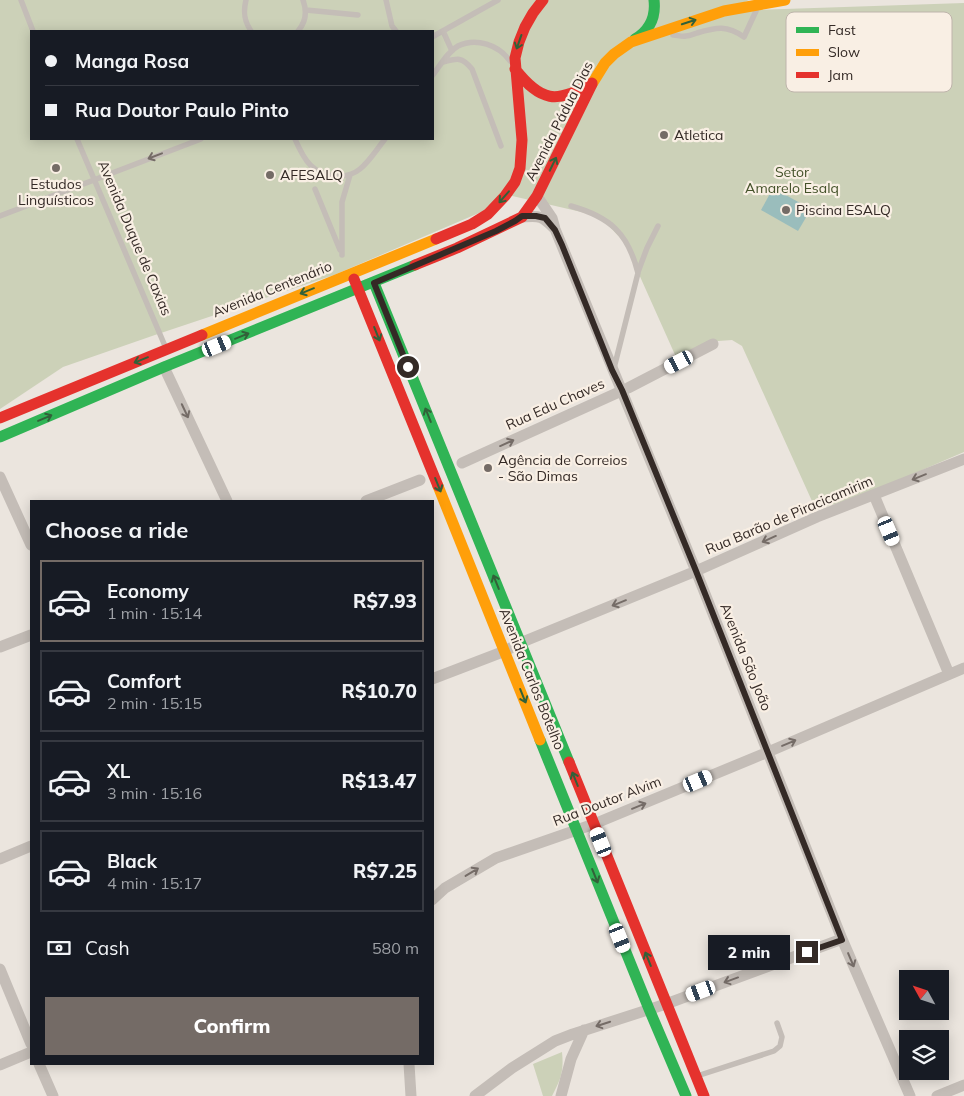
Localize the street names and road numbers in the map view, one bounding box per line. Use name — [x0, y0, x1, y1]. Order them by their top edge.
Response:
street label: Avenida Pádua Dias — [521, 58, 597, 184]
street label: Avenida Duque de Caxias — [94, 158, 176, 318]
street label: Avenida Centenário — [210, 257, 334, 321]
street label: Rua Edu Chaves — [503, 374, 607, 434]
street label: Rua Barão de Piracicamirim — [703, 471, 875, 559]
street label: Avenida São João — [716, 600, 776, 714]
street label: Avenida Carlos Botelho — [495, 606, 569, 752]
street label: Rua Doutor Alvim — [550, 772, 664, 830]

